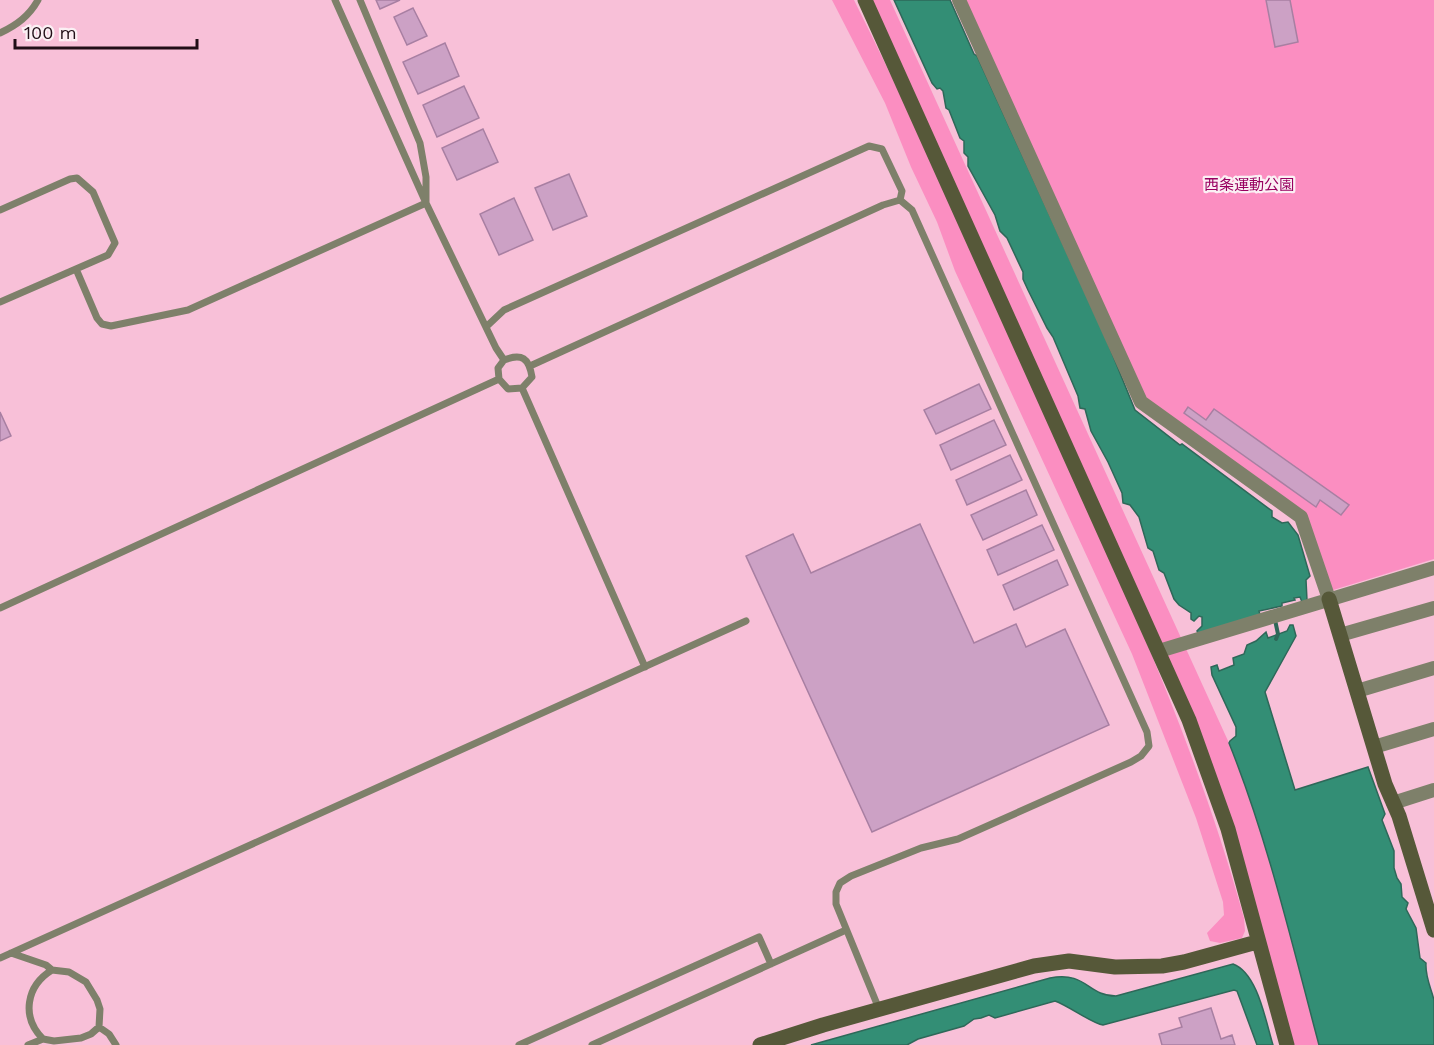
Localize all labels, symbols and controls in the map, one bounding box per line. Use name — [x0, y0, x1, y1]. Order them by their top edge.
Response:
scale bar — [15, 12, 196, 50]
text: 100 m — [24, 22, 77, 43]
park label: 西条運動公園 — [1204, 176, 1294, 194]

